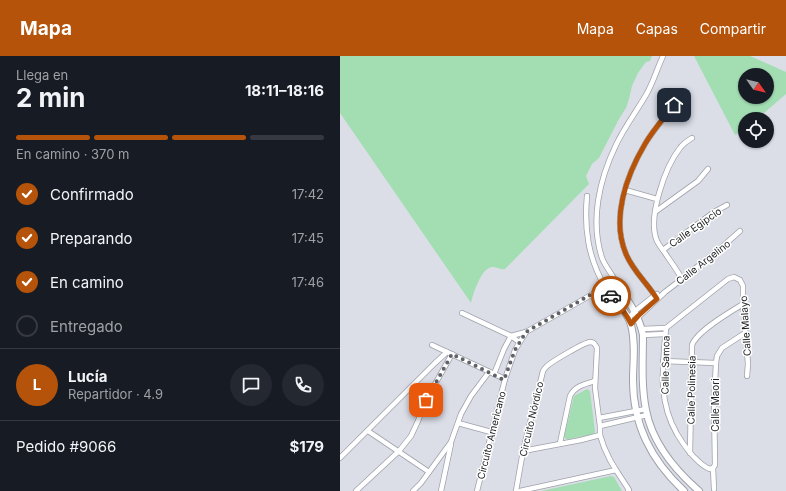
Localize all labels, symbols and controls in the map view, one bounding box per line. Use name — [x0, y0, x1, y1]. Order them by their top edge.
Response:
text: Mapa — [20, 17, 72, 40]
text: Mapa — [577, 20, 614, 37]
text: Capas — [636, 20, 678, 37]
text: Compartir — [700, 20, 766, 37]
text: Llega en — [16, 67, 68, 83]
north arrow — [738, 68, 774, 104]
map controls — [738, 68, 774, 148]
text: 18:11–18:16 — [245, 81, 324, 100]
text: 2 min — [16, 82, 86, 113]
pin — [657, 88, 691, 122]
icon: home — [663, 94, 685, 116]
button: locate — [738, 112, 774, 148]
text: En camino · 370 m — [16, 146, 130, 162]
icon: check — [16, 183, 38, 205]
text: Confirmado — [50, 185, 134, 204]
text: 17:42 — [292, 186, 324, 202]
street label: Calle Egipcio — [666, 205, 724, 249]
icon: check — [16, 227, 38, 249]
text: Preparando — [50, 229, 133, 248]
text: 17:45 — [292, 230, 324, 246]
street label: Calle Argelino — [673, 237, 733, 287]
icon: check — [16, 271, 38, 293]
text: En camino — [50, 273, 124, 292]
text: 17:46 — [292, 274, 324, 290]
courier — [591, 276, 631, 316]
icon: car — [600, 285, 622, 307]
street label: Calle Malayo — [737, 295, 753, 357]
text: Entregado — [50, 317, 123, 336]
street label: Calle Samoa — [658, 335, 672, 395]
street label: Calle Polinesia — [684, 356, 698, 424]
button: chat — [230, 364, 272, 406]
button: phone — [282, 364, 324, 406]
text: Lucía — [68, 367, 107, 386]
text: L — [33, 375, 41, 394]
street label: Calle Maori — [709, 378, 721, 432]
street label: Circuito Nórdico — [517, 380, 545, 458]
pin — [409, 383, 443, 417]
text: Repartidor · 4.9 — [68, 386, 163, 402]
icon: bag — [415, 389, 437, 411]
street label: Circuito Americano — [474, 390, 508, 480]
text: Pedido #9066 — [16, 437, 116, 456]
text: $179 — [289, 437, 324, 456]

